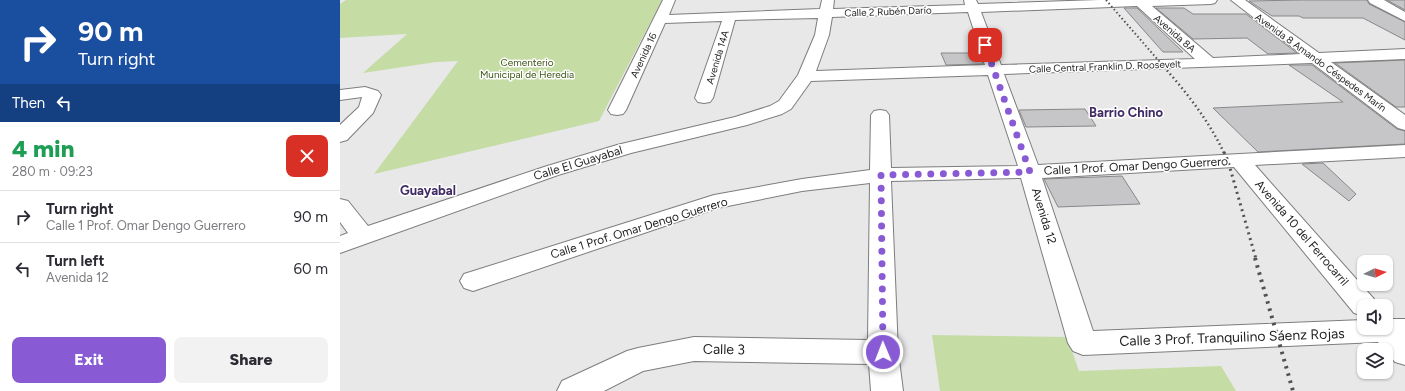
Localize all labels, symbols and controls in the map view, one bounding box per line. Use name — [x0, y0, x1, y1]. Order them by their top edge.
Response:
street label: Calle 2 Rubén Darío — [844, 3, 932, 20]
street label: Avenida 8 Amando Céspedes Marín — [1252, 10, 1389, 115]
street label: Avenida 8A — [1151, 12, 1199, 55]
text: 90 m — [78, 14, 143, 48]
icon: right — [12, 16, 64, 68]
street label: Avenida 14A — [703, 28, 732, 86]
pin — [968, 28, 1002, 62]
street label: Avenida 16 — [627, 30, 660, 80]
icon: arrive — [974, 34, 996, 56]
text: Turn right — [78, 48, 155, 70]
park label: Cementerio Municipal de Heredia — [480, 56, 574, 81]
street label: Calle Central Franklin D. Roosevelt — [1029, 57, 1182, 76]
icon: left — [53, 92, 75, 114]
text: Then — [12, 94, 45, 112]
district label: Barrio Chino — [1089, 105, 1163, 120]
text: 4 min — [12, 134, 74, 163]
button: close — [286, 135, 328, 177]
street label: Calle El Guayabal — [532, 143, 624, 183]
street label: Calle 1 Prof. Omar Dengo Guerrero — [1044, 154, 1229, 178]
text: 280 m · 09:23 — [12, 164, 93, 179]
street label: Avenida 10 del Ferrocarril — [1252, 177, 1352, 289]
district label: Guayabal — [400, 183, 456, 198]
street label: Avenida 12 — [1029, 186, 1059, 246]
street label: Calle 1 Prof. Omar Dengo Guerrero — [549, 194, 729, 262]
text: Turn right — [46, 200, 114, 218]
icon: right — [12, 206, 34, 228]
text: 90 m — [293, 208, 328, 226]
text: Calle 1 Prof. Omar Dengo Guerrero — [46, 218, 246, 233]
text: Turn left — [46, 252, 104, 270]
north arrow — [1357, 255, 1393, 291]
map controls — [1357, 255, 1393, 379]
icon: left — [12, 258, 34, 280]
text: 60 m — [293, 260, 328, 278]
text: Avenida 12 — [46, 270, 109, 285]
button: sound — [1357, 299, 1393, 335]
street label: Calle 3 Prof. Tranquilino Sáenz Rojas — [1119, 325, 1345, 350]
position arrow — [862, 331, 904, 373]
button: Exit — [12, 337, 166, 383]
button: Share — [174, 337, 328, 383]
street label: Calle 3 — [703, 341, 745, 358]
button: layers — [1357, 343, 1393, 379]

